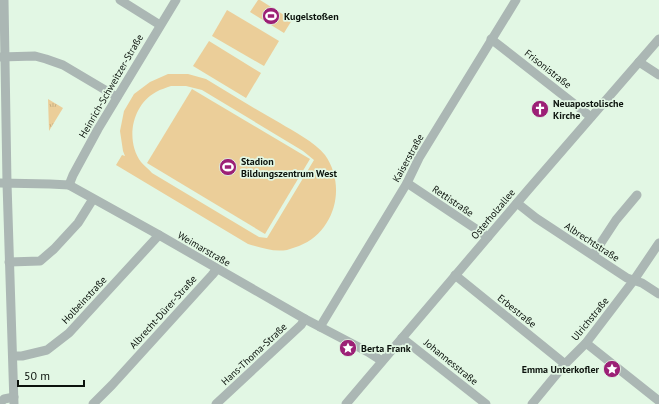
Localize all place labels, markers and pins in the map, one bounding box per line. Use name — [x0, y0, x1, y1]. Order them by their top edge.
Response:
sports icon: Kugelstoßen — [261, 6, 281, 26]
place label: Kugelstoßen — [284, 10, 339, 23]
place label: Neuapostolische Kirche — [553, 97, 624, 122]
church icon: Neuapostolische Kirche — [530, 99, 550, 119]
place label: Stadion Bildungszentrum West — [241, 155, 337, 180]
sports icon: Stadion Bildungszentrum West — [218, 157, 238, 177]
place icon: Berta Frank — [338, 338, 358, 358]
place label: Berta Frank — [361, 342, 411, 355]
place icon: Emma Unterkofler — [602, 359, 622, 379]
place label: Emma Unterkofler — [522, 363, 599, 376]

